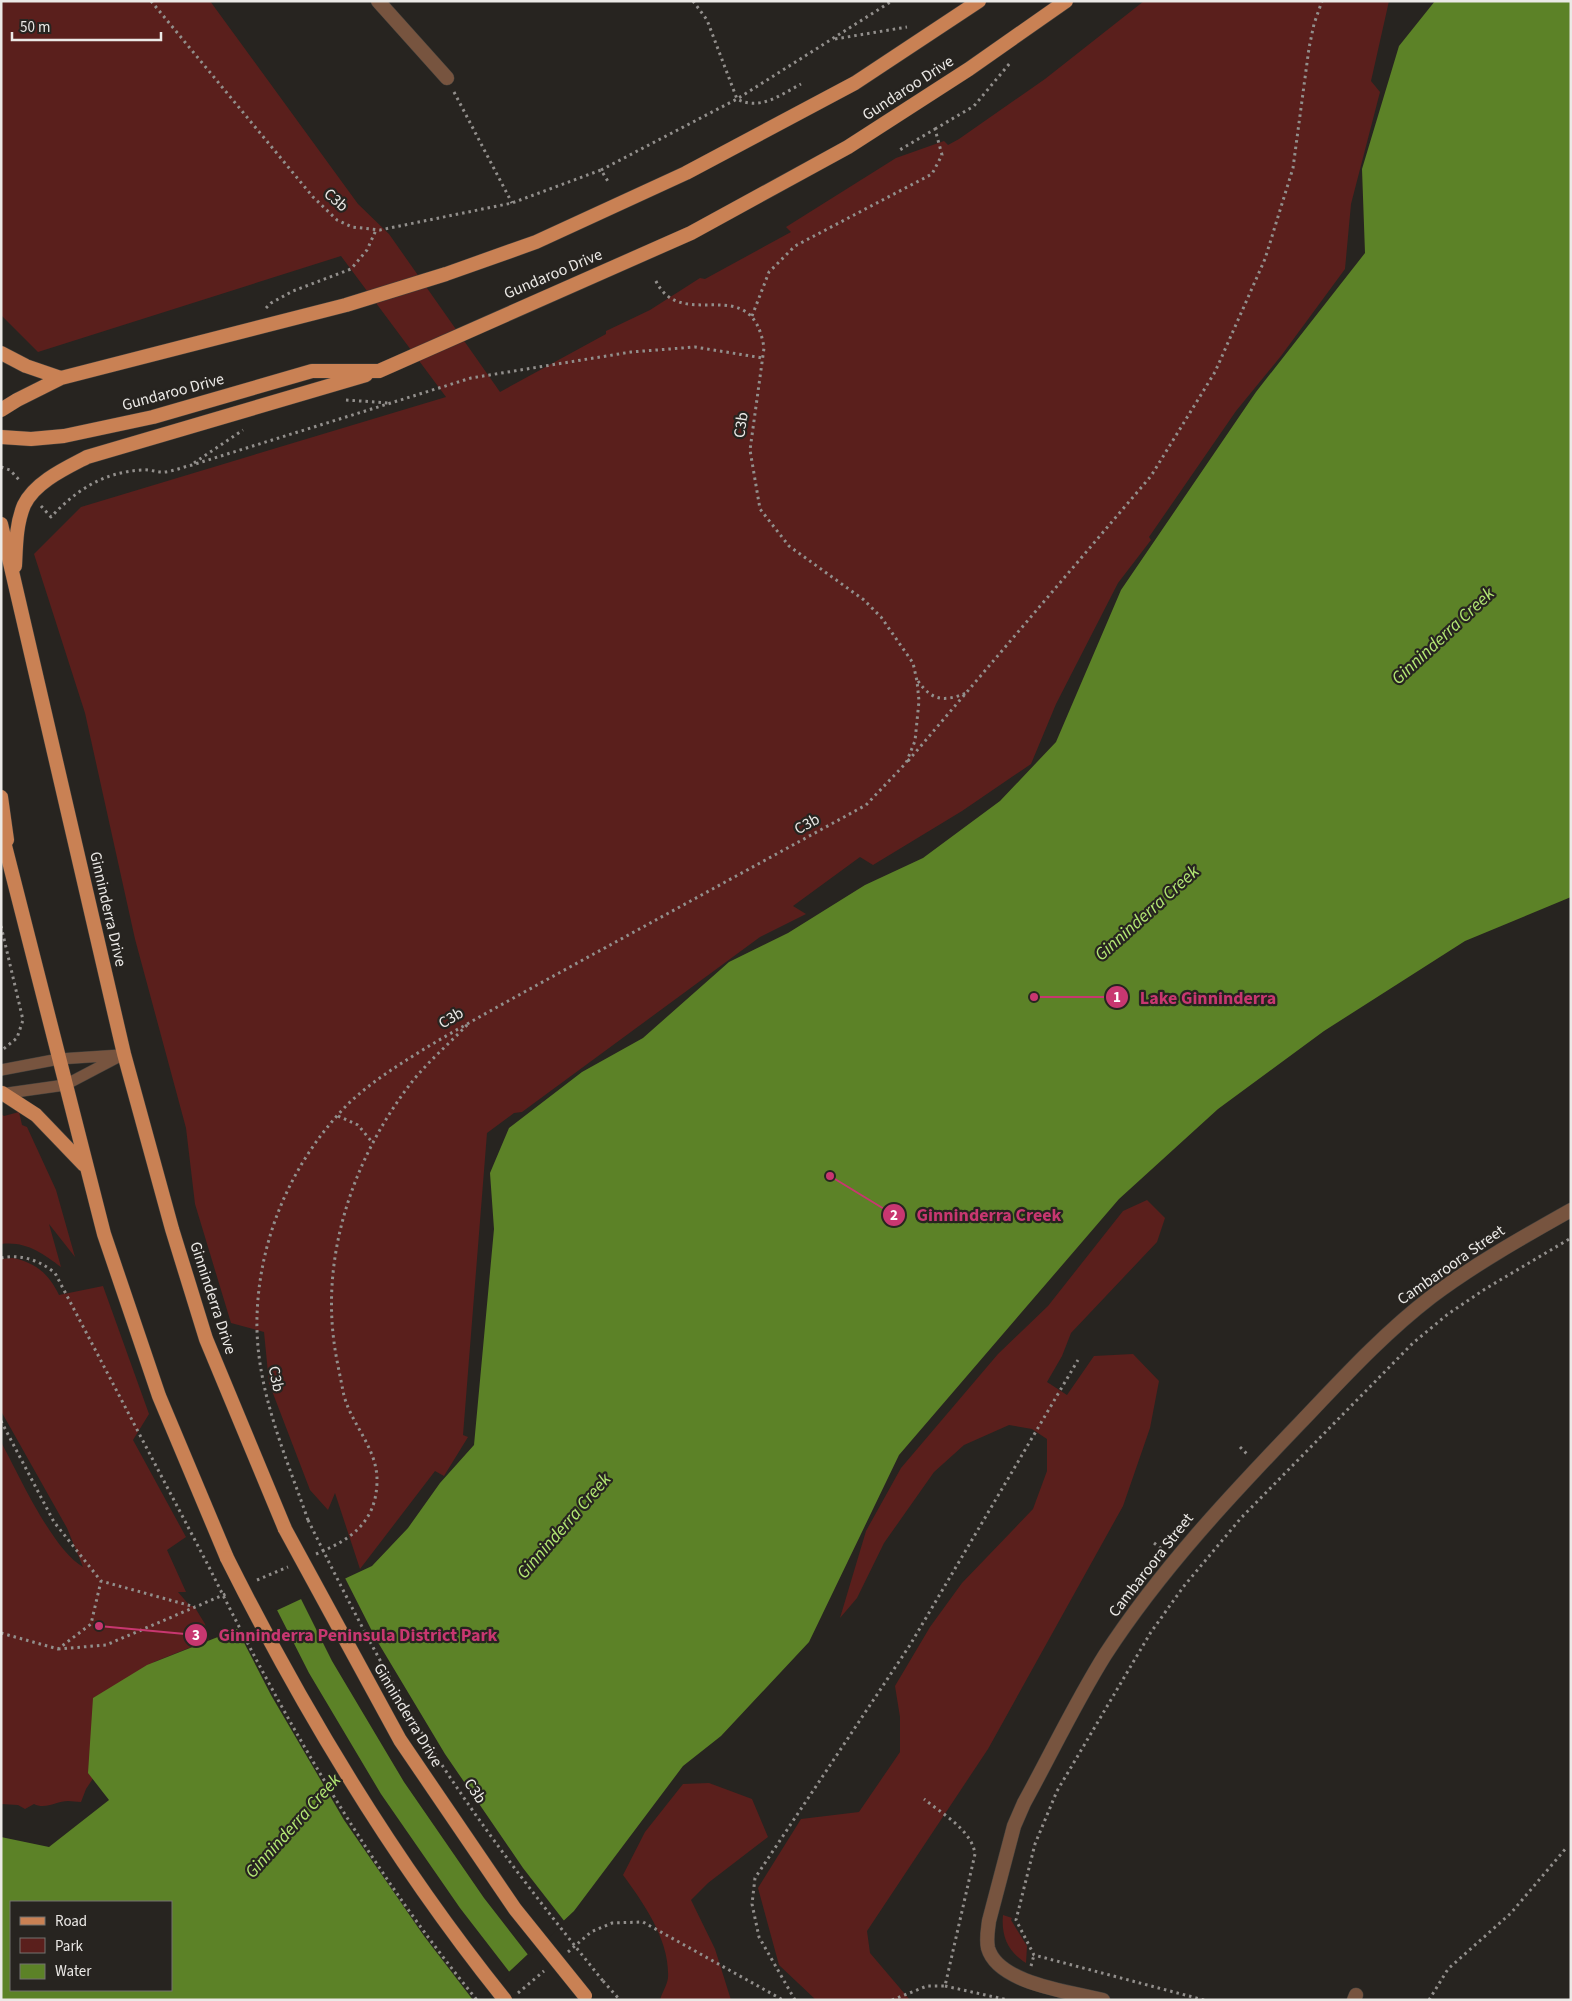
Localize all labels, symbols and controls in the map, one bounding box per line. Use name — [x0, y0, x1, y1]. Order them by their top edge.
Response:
scale bar — [12, 10, 161, 42]
text: 50 m — [20, 17, 50, 38]
street label: Gundaroo Drive — [858, 50, 958, 126]
street label: C3b — [319, 183, 353, 217]
street label: Gundaroo Drive — [500, 243, 606, 305]
street label: Gundaroo Drive — [119, 368, 227, 416]
street label: C3b — [728, 410, 754, 440]
water label: Ginninderra Creek — [1386, 581, 1500, 690]
street label: C3b — [790, 808, 824, 840]
street label: Ginninderra Drive — [84, 849, 132, 969]
water label: Ginninderra Creek — [1089, 859, 1205, 967]
callout: Lake Ginninderra — [1105, 981, 1286, 1014]
text: Lake Ginninderra — [1140, 986, 1276, 1011]
text: 1 — [1113, 987, 1121, 1008]
street label: C3b — [434, 1002, 468, 1034]
callout: Ginninderra Creek — [882, 1198, 1071, 1231]
text: Ginninderra Creek — [917, 1203, 1062, 1228]
text: 2 — [890, 1205, 898, 1226]
street label: Cambaroora Street — [1393, 1219, 1510, 1310]
street label: Ginninderra Drive — [184, 1239, 242, 1357]
street label: C3b — [263, 1364, 289, 1394]
water label: Ginninderra Creek — [511, 1467, 617, 1584]
street label: Cambaroora Street — [1103, 1508, 1199, 1622]
callout: Ginninderra Peninsula District Park — [183, 1618, 507, 1651]
text: Ginninderra Peninsula District Park — [219, 1623, 498, 1648]
text: 3 — [192, 1625, 200, 1646]
street label: Ginninderra Drive — [368, 1659, 448, 1771]
water label: Ginninderra Creek — [239, 1768, 347, 1884]
street label: C3b — [459, 1774, 491, 1808]
legend — [10, 1901, 172, 1991]
text: Road — [55, 1911, 87, 1932]
text: Park — [55, 1936, 84, 1957]
text: Water — [55, 1961, 92, 1982]

